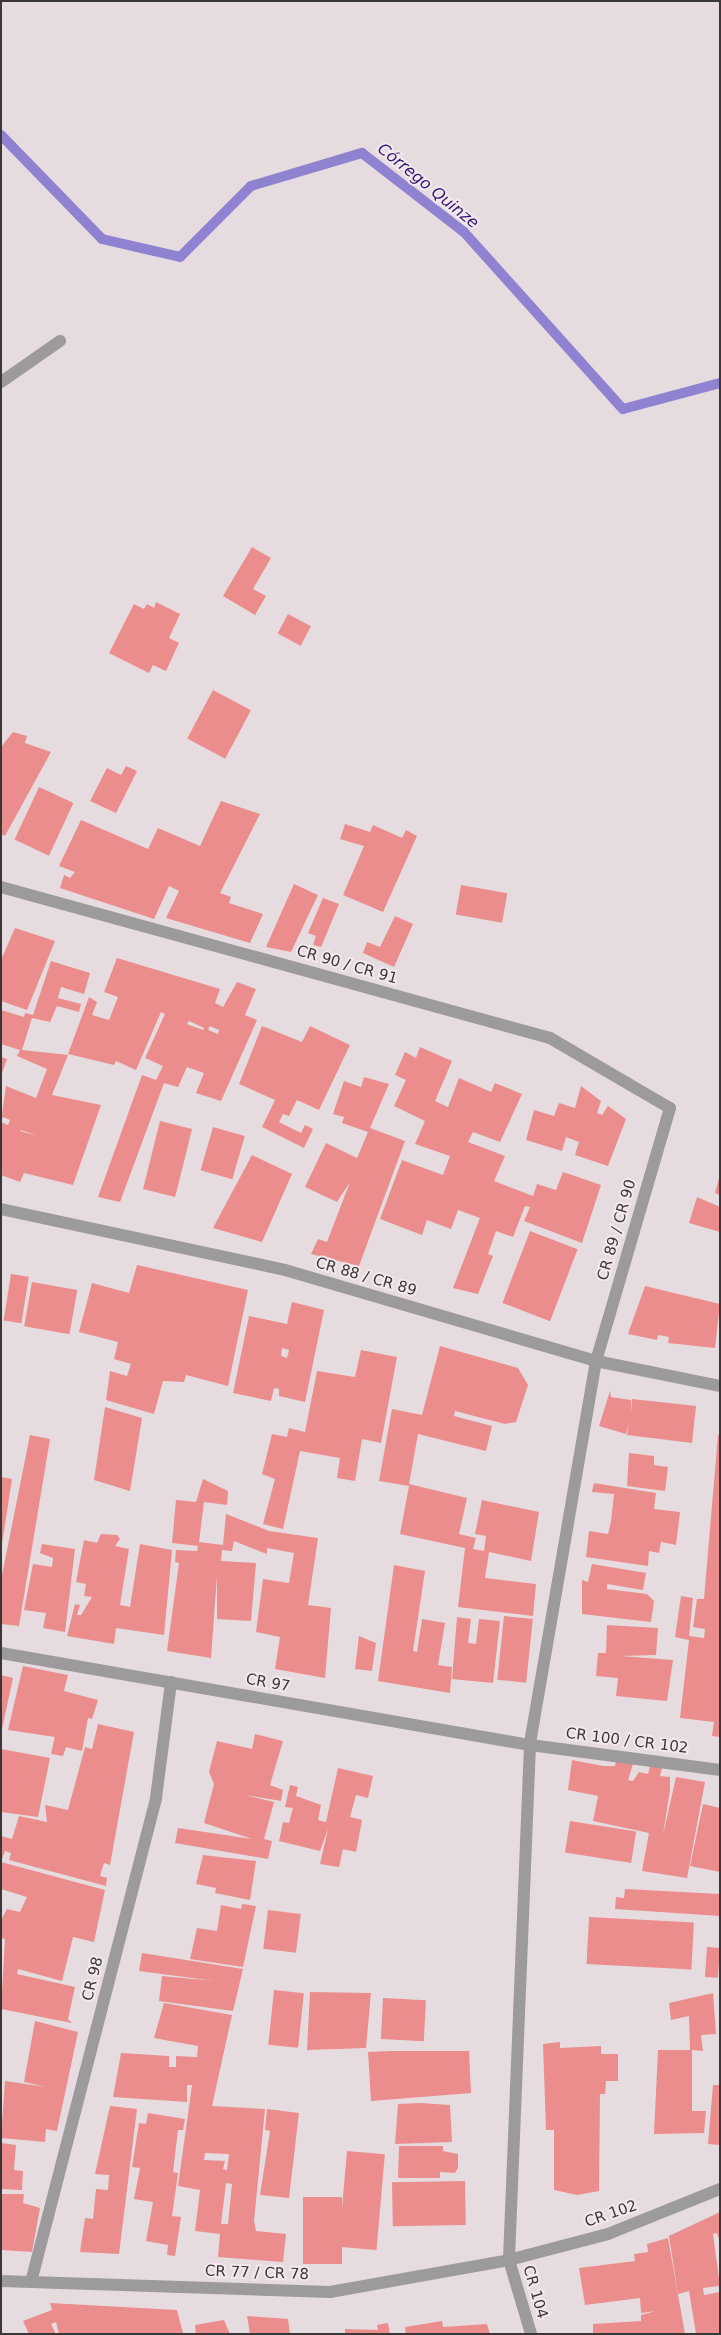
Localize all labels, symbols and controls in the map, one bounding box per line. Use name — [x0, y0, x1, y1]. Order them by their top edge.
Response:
water label: Córrego Quinze — [374, 139, 482, 233]
street label: CR 90 / CR 91 — [294, 942, 400, 988]
street label: CR 89 / CR 90 — [594, 1177, 640, 1283]
street label: CR 88 / CR 89 — [313, 1254, 419, 1300]
street label: CR 97 — [244, 1670, 292, 1696]
street label: CR 100 / CR 102 — [565, 1725, 689, 1757]
street label: CR 98 — [79, 1955, 107, 2003]
street label: CR 102 — [582, 2197, 640, 2231]
street label: CR 77 / CR 78 — [205, 2262, 309, 2284]
street label: CR 104 — [519, 2263, 551, 2321]

